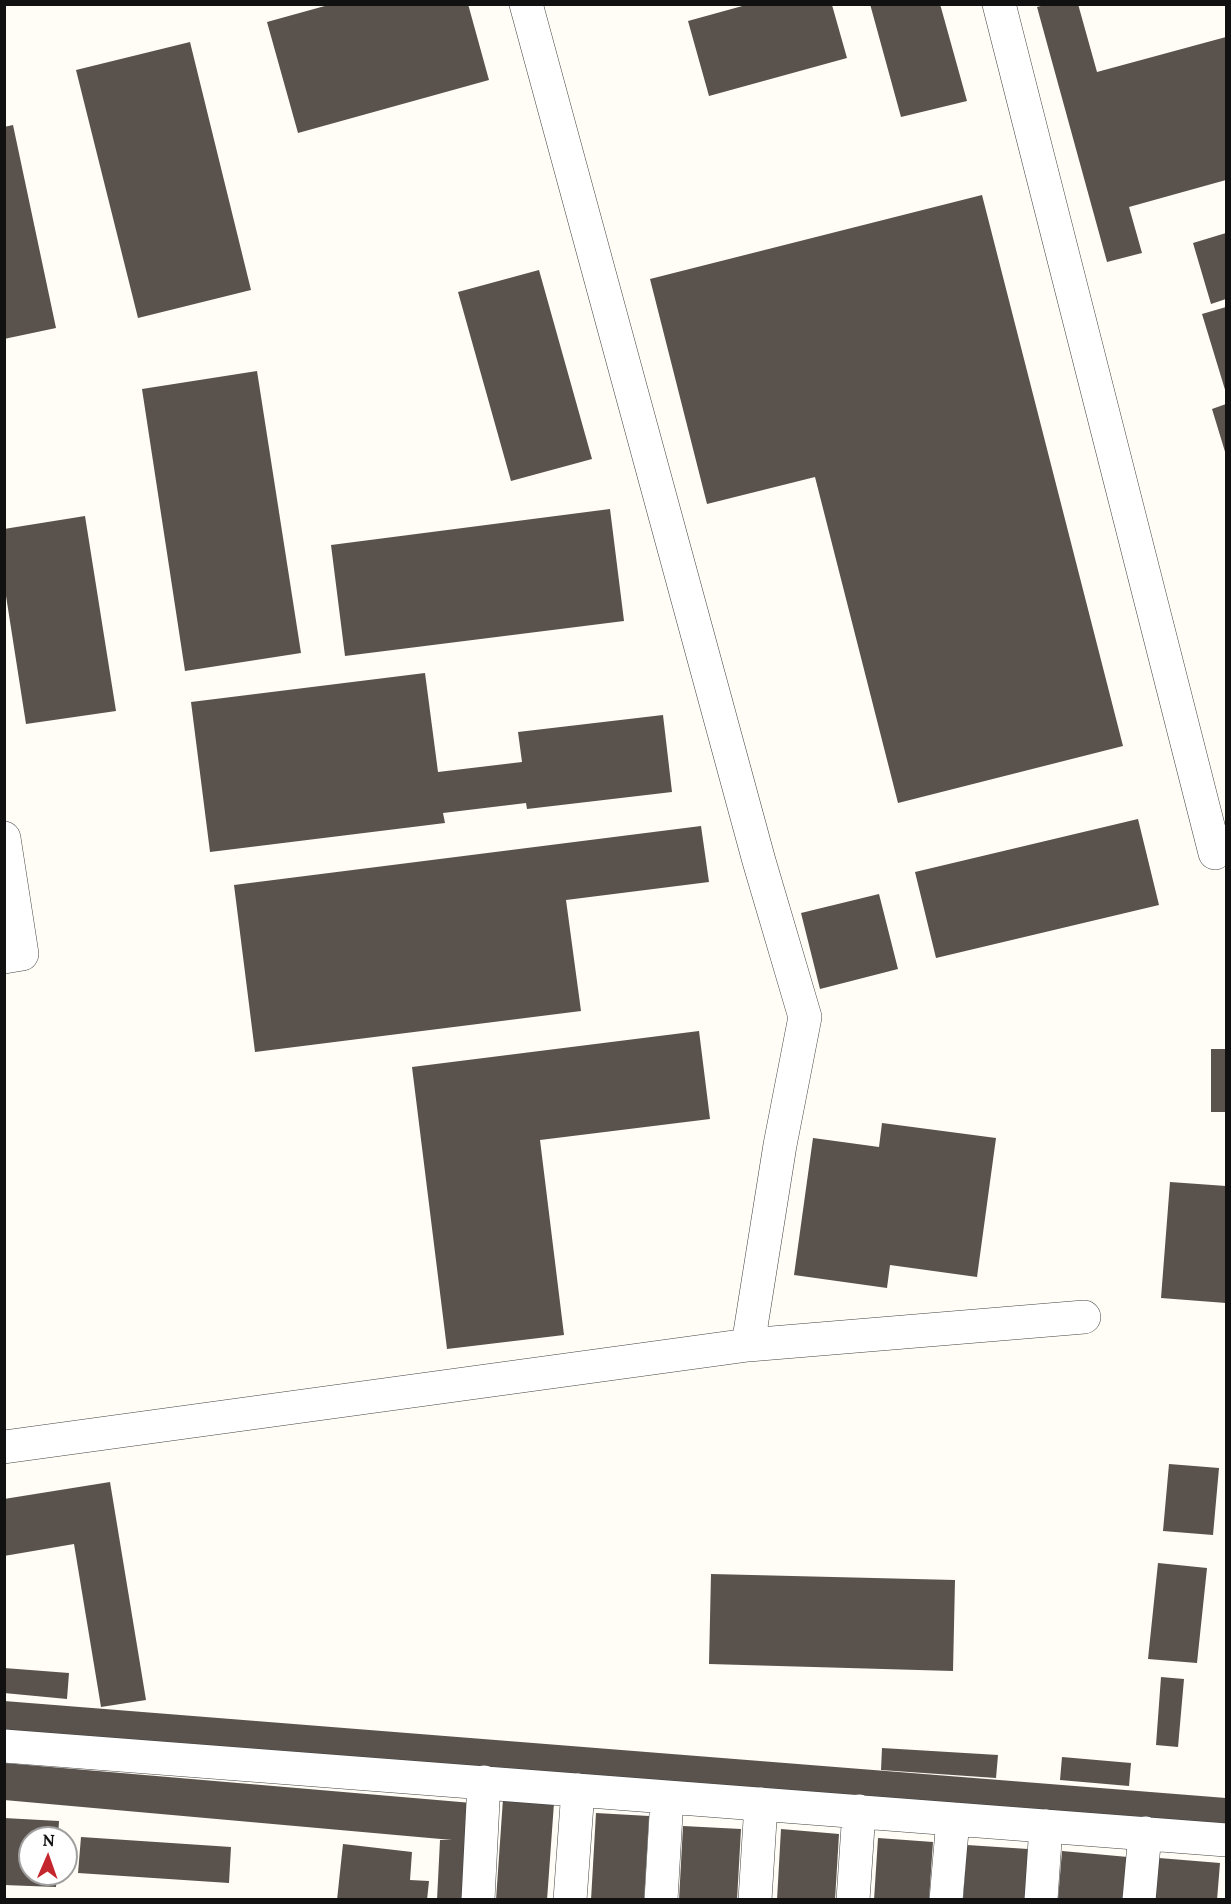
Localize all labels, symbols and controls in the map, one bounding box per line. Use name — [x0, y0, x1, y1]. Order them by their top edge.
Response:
north arrow — [18, 1826, 78, 1886]
text: N — [42, 1830, 55, 1850]

